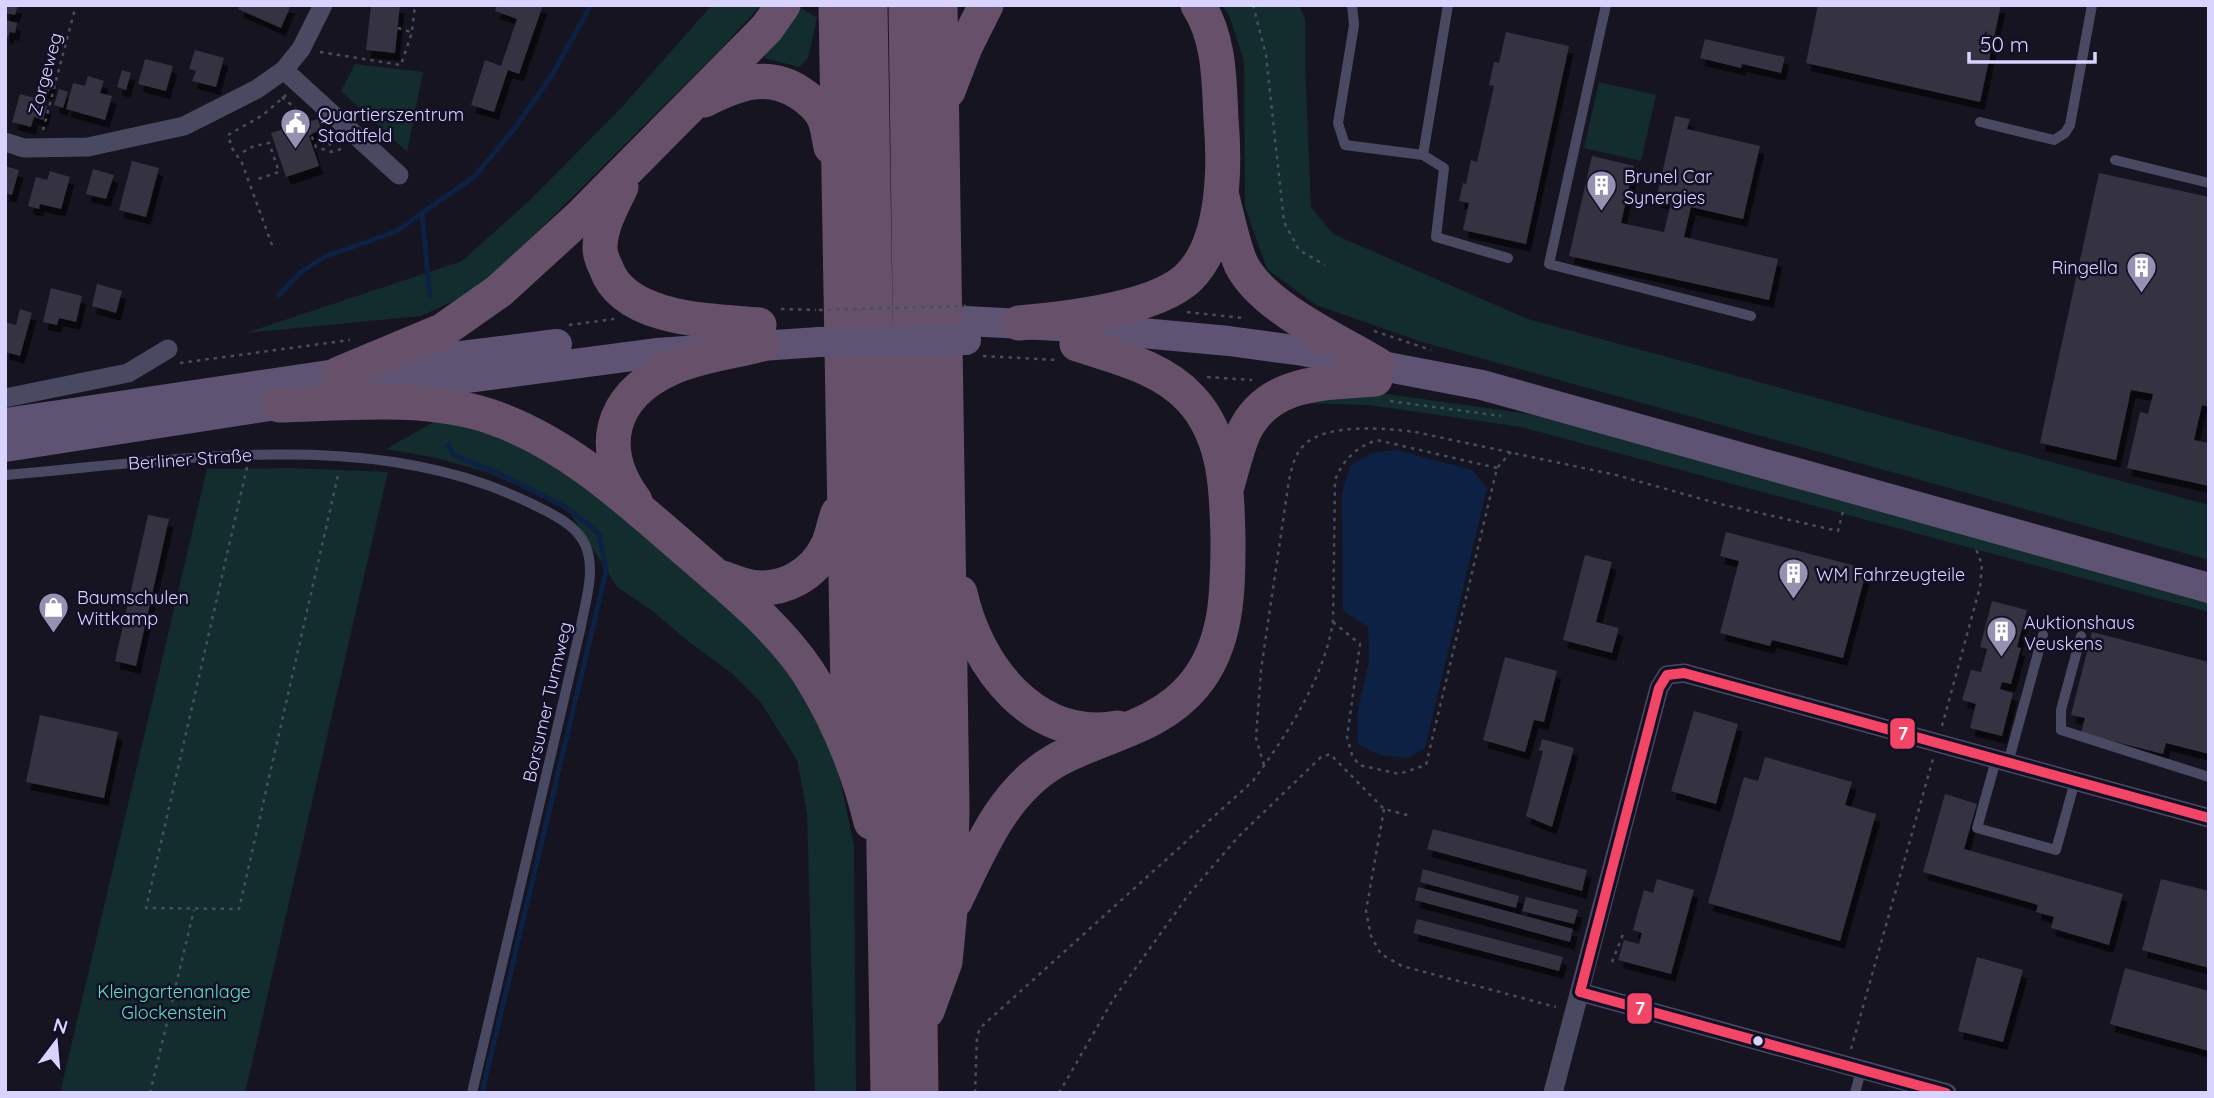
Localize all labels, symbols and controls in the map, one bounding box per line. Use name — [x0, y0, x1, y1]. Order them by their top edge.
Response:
scale bar — [1969, 21, 2095, 65]
street label: Zorgeweg — [23, 30, 67, 118]
text: 50 m — [1980, 31, 2029, 57]
place label: Quartierszentrum Stadtfeld — [318, 103, 464, 147]
public building icon: Quartierszentrum Stadtfeld — [278, 107, 312, 151]
place label: Brunel Car Synergies — [1624, 165, 1712, 209]
building icon: Brunel Car Synergies — [1584, 169, 1618, 213]
building icon: Ringella — [2124, 250, 2158, 294]
place label: Ringella — [2051, 256, 2118, 279]
street label: Berliner Straße — [127, 443, 253, 475]
building icon: WM Fahrzeugteile — [1776, 557, 1810, 601]
place label: WM Fahrzeugteile — [1816, 563, 1965, 586]
place label: Baumschulen Wittkamp — [77, 586, 189, 630]
shop icon: Baumschulen Wittkamp — [37, 590, 71, 634]
place label: Auktionshaus Veuskens — [2024, 611, 2135, 655]
building icon: Auktionshaus Veuskens — [1984, 615, 2018, 659]
street label: Borsumer Turmweg — [517, 620, 577, 784]
line badge: 7 — [1889, 717, 1916, 750]
text: 7 — [1898, 721, 1908, 745]
park label: Kleingartenanlage Glockenstein — [97, 980, 251, 1024]
line badge: 7 — [1626, 992, 1653, 1025]
text: 7 — [1635, 996, 1645, 1020]
north arrow — [21, 1007, 91, 1077]
text: N — [51, 1012, 71, 1039]
unlabelled marker — [1751, 1034, 1765, 1048]

